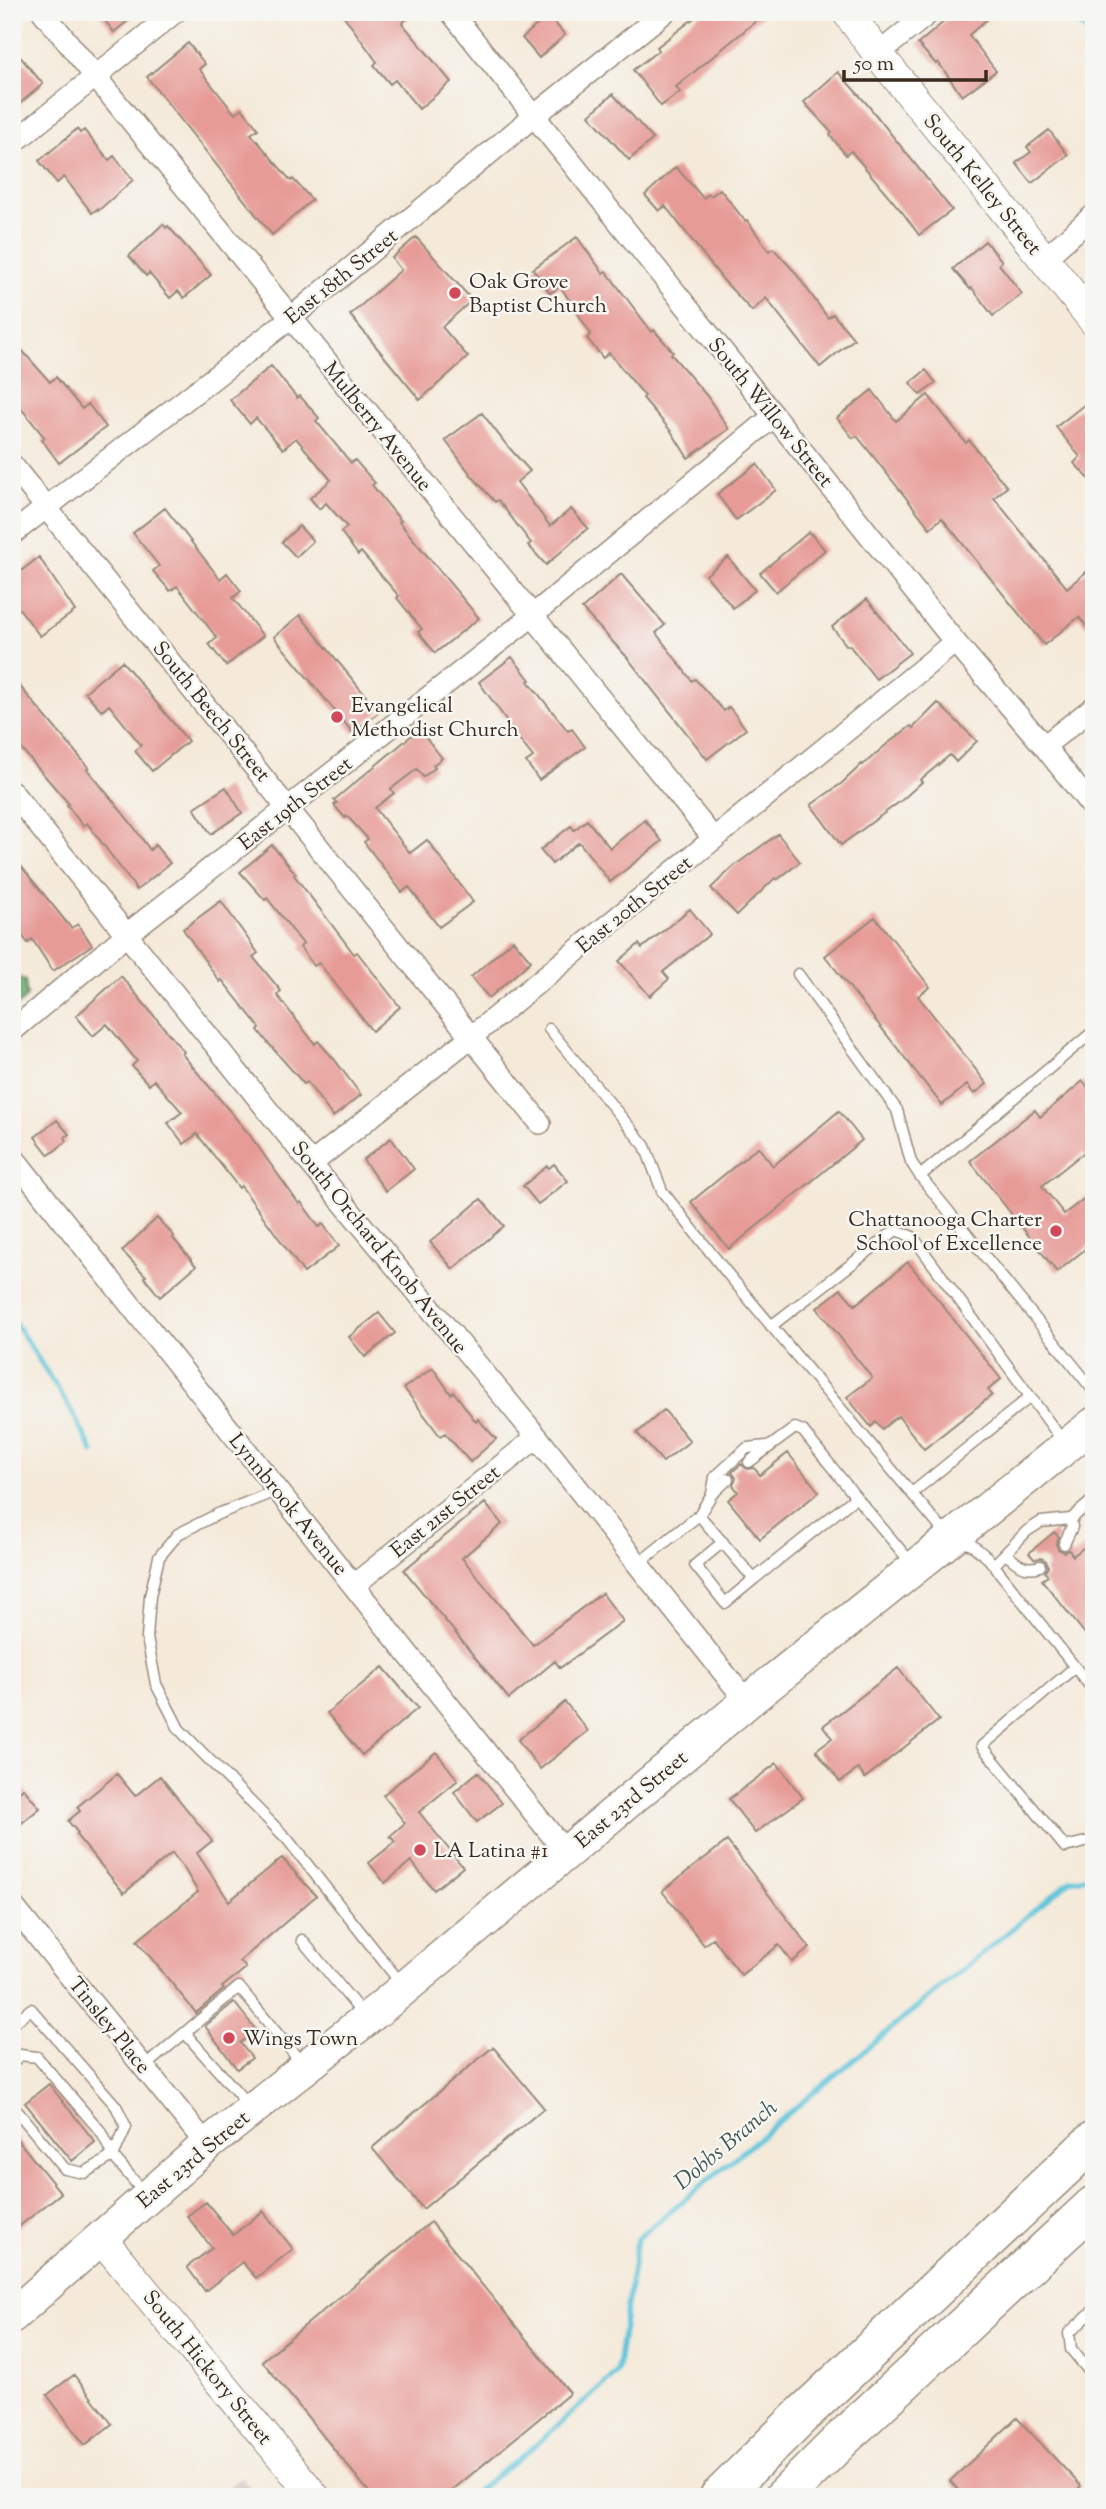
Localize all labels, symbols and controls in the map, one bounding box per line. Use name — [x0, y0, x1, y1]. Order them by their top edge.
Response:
scale bar — [844, 38, 985, 82]
text: 50 m — [853, 50, 894, 80]
street label: South Kelley Street — [915, 108, 1048, 262]
street label: East 18th Street — [279, 222, 405, 333]
place label: Oak Grove Baptist Church — [469, 268, 607, 322]
marker: Oak Grove Baptist Church — [447, 285, 463, 301]
street label: South Willow Street — [700, 332, 839, 495]
street label: Mulberry Avenue — [315, 356, 438, 499]
street label: South Beech Street — [144, 635, 277, 789]
place label: Evangelical Methodist Church — [351, 692, 519, 746]
marker: Evangelical Methodist Church — [329, 709, 345, 725]
street label: East 19th Street — [233, 750, 360, 859]
street label: East 20th Street — [571, 849, 700, 962]
street label: South Orchard Knob Avenue — [283, 1135, 474, 1361]
place label: Chattanooga Charter School of Excellence — [848, 1206, 1042, 1260]
marker: Chattanooga Charter School of Excellence — [1048, 1223, 1064, 1239]
street label: Lynnbrook Avenue — [221, 1428, 354, 1583]
street label: East 21st Street — [385, 1459, 508, 1566]
street label: East 23rd Street — [569, 1744, 695, 1857]
place label: LA Latina #1 — [434, 1837, 548, 1867]
marker: LA Latina #1 — [412, 1842, 428, 1858]
street label: Tinsley Place — [60, 1971, 157, 2081]
place label: Wings Town — [243, 2025, 358, 2055]
marker: Wings Town — [221, 2030, 237, 2046]
water label: Dobbs Branch — [668, 2093, 785, 2199]
street label: East 23rd Street — [131, 2104, 257, 2217]
street label: South Hickory Street — [135, 2284, 278, 2452]

